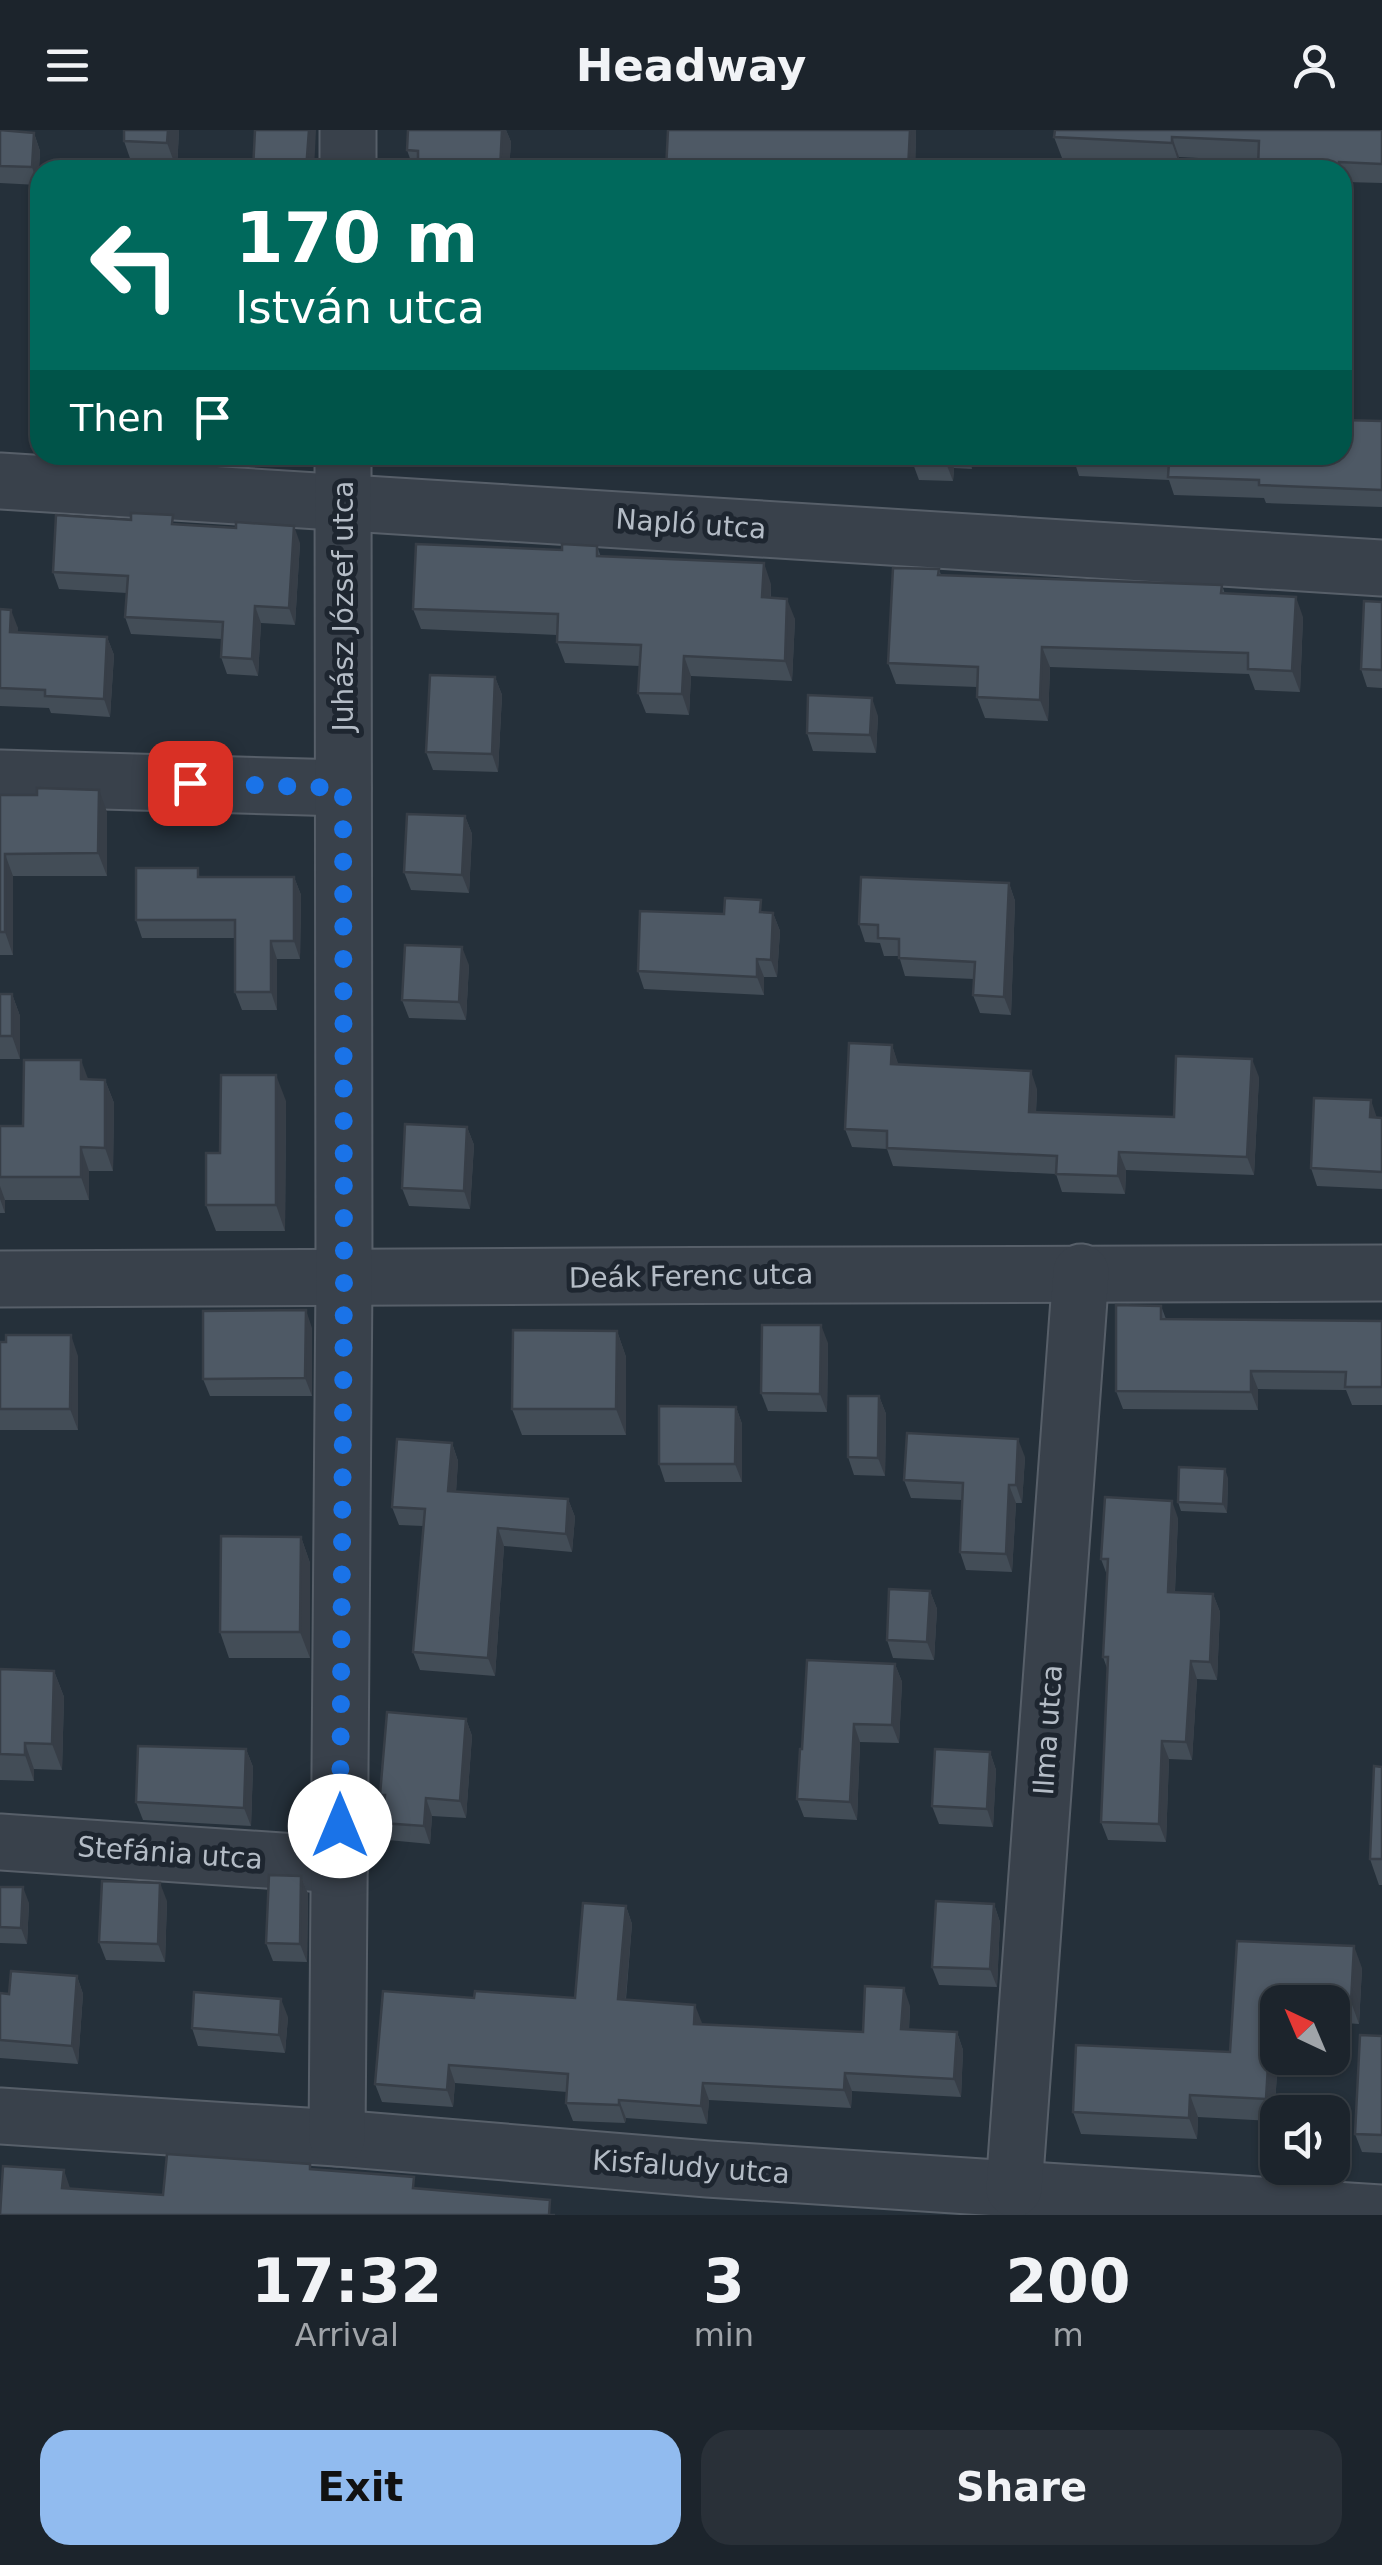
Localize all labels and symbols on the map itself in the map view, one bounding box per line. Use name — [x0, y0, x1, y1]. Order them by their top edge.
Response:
street label: Juhász József utca — [327, 480, 360, 734]
street label: Napló utca — [615, 502, 767, 546]
pin — [148, 741, 233, 826]
street label: Deák Ferenc utca — [569, 1257, 813, 1295]
street label: Ilma utca — [1027, 1664, 1069, 1796]
position arrow — [288, 1774, 392, 1878]
street label: Stefánia utca — [76, 1830, 264, 1876]
north arrow — [1260, 1985, 1350, 2075]
street label: Kisfaludy utca — [591, 2144, 791, 2190]

